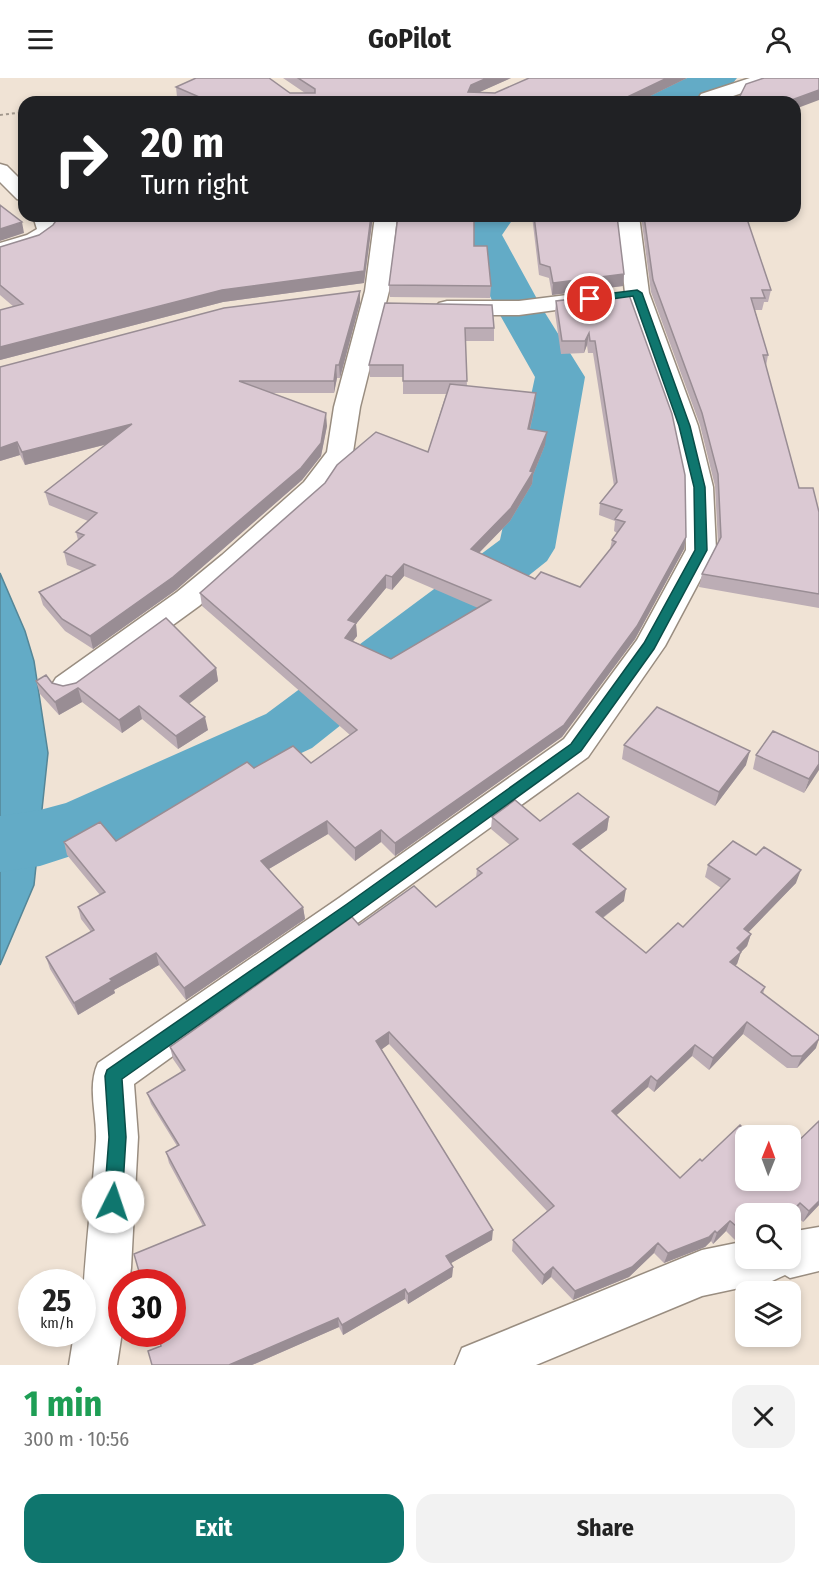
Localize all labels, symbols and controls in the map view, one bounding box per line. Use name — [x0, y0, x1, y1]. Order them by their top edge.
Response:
icon: menu — [24, 23, 57, 56]
text: GoPilot — [368, 23, 451, 55]
icon: person — [762, 23, 795, 56]
text: 20 m — [141, 118, 224, 168]
icon: right — [42, 120, 120, 198]
text: Turn right — [141, 169, 249, 201]
pin — [564, 273, 615, 324]
icon: arrive — [573, 282, 606, 315]
north arrow — [735, 1125, 801, 1191]
map controls — [735, 1125, 801, 1347]
position arrow — [81, 1170, 145, 1234]
button: search — [735, 1203, 801, 1269]
speed limit sign: 30 — [108, 1269, 186, 1347]
button: layers — [735, 1281, 801, 1347]
text: 25 — [43, 1283, 71, 1319]
text: km/h — [40, 1314, 74, 1332]
text: 1 min — [24, 1382, 102, 1426]
button: close — [732, 1385, 795, 1448]
text: 300 m · 10:56 — [24, 1427, 129, 1451]
button: Exit — [24, 1494, 404, 1563]
button: Share — [416, 1494, 795, 1563]

